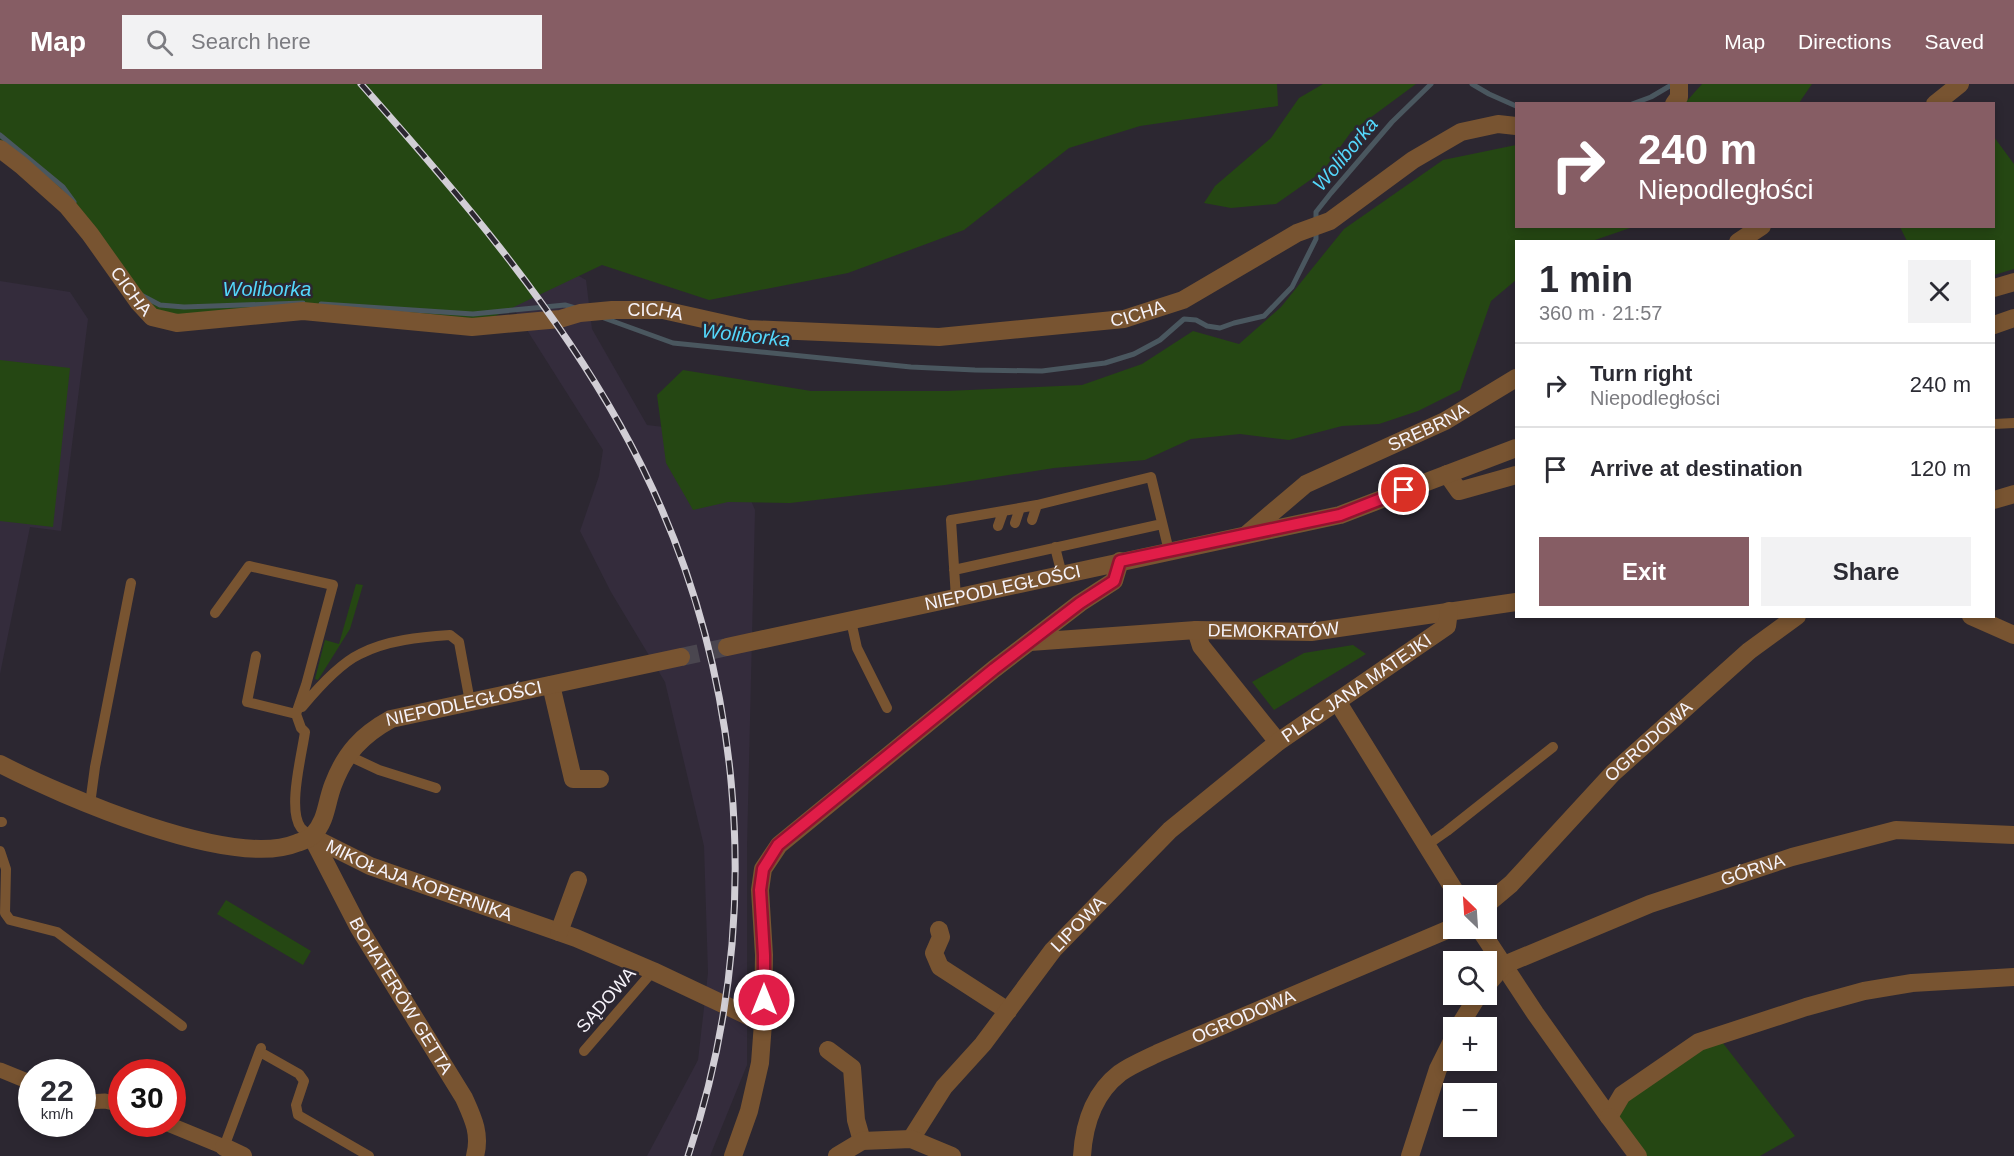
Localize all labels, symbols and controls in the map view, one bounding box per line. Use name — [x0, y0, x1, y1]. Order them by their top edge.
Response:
search box — [122, 15, 542, 69]
text: Map — [30, 26, 86, 57]
icon: search — [143, 26, 176, 59]
text: Search here — [191, 29, 311, 54]
text: Map — [1724, 30, 1765, 53]
text: Directions — [1798, 30, 1891, 53]
text: Saved — [1924, 30, 1984, 53]
water label: Woliborka — [1308, 113, 1382, 195]
icon: right — [1539, 126, 1617, 204]
text: 240 m — [1638, 126, 1757, 173]
text: Niepodległości — [1638, 175, 1814, 205]
text: 1 min — [1539, 259, 1633, 300]
button: close — [1908, 260, 1971, 323]
street label: CICHA — [107, 263, 156, 320]
water label: Woliborka — [223, 278, 311, 300]
street label: CICHA — [1110, 296, 1167, 330]
street label: CICHA — [628, 299, 685, 324]
text: 360 m · 21:57 — [1539, 302, 1662, 324]
water label: Woliborka — [701, 319, 791, 351]
text: Turn right — [1590, 361, 1692, 386]
icon: right — [1539, 369, 1572, 402]
text: 240 m — [1910, 372, 1971, 397]
text: Niepodległości — [1590, 387, 1720, 409]
street label: SREBRNA — [1385, 399, 1472, 455]
icon: arrive — [1539, 453, 1572, 486]
text: Arrive at destination — [1590, 456, 1803, 481]
text: 120 m — [1910, 456, 1971, 481]
pin — [1378, 464, 1429, 515]
icon: arrive — [1387, 473, 1420, 506]
button: Exit — [1539, 537, 1749, 606]
button: Share — [1761, 537, 1971, 606]
street label: NIEPODLEGŁOŚCI — [923, 561, 1083, 614]
street label: DEMOKRATÓW — [1208, 618, 1341, 642]
street label: PLAC JANA MATEJKI — [1278, 630, 1435, 746]
street label: NIEPODLEGŁOŚCI — [384, 677, 544, 730]
street label: OGRODOWA — [1600, 697, 1696, 785]
street label: MIKOŁAJA KOPERNIKA — [323, 836, 515, 925]
street label: GÓRNA — [1718, 850, 1787, 890]
north arrow — [1443, 885, 1497, 939]
map controls — [1443, 885, 1497, 1137]
street label: LIPOWA — [1047, 892, 1110, 956]
street label: BOHATERÓW GETTA — [345, 914, 457, 1078]
button: search — [1443, 951, 1497, 1005]
street label: SĄDOWA — [572, 963, 640, 1037]
position arrow — [732, 968, 796, 1032]
street label: OGRODOWA — [1189, 986, 1298, 1047]
button: + — [1443, 1017, 1497, 1071]
speed limit sign: 30 — [108, 1059, 186, 1137]
text: 22 — [40, 1074, 74, 1107]
button: − — [1443, 1083, 1497, 1137]
text: km/h — [41, 1105, 73, 1122]

